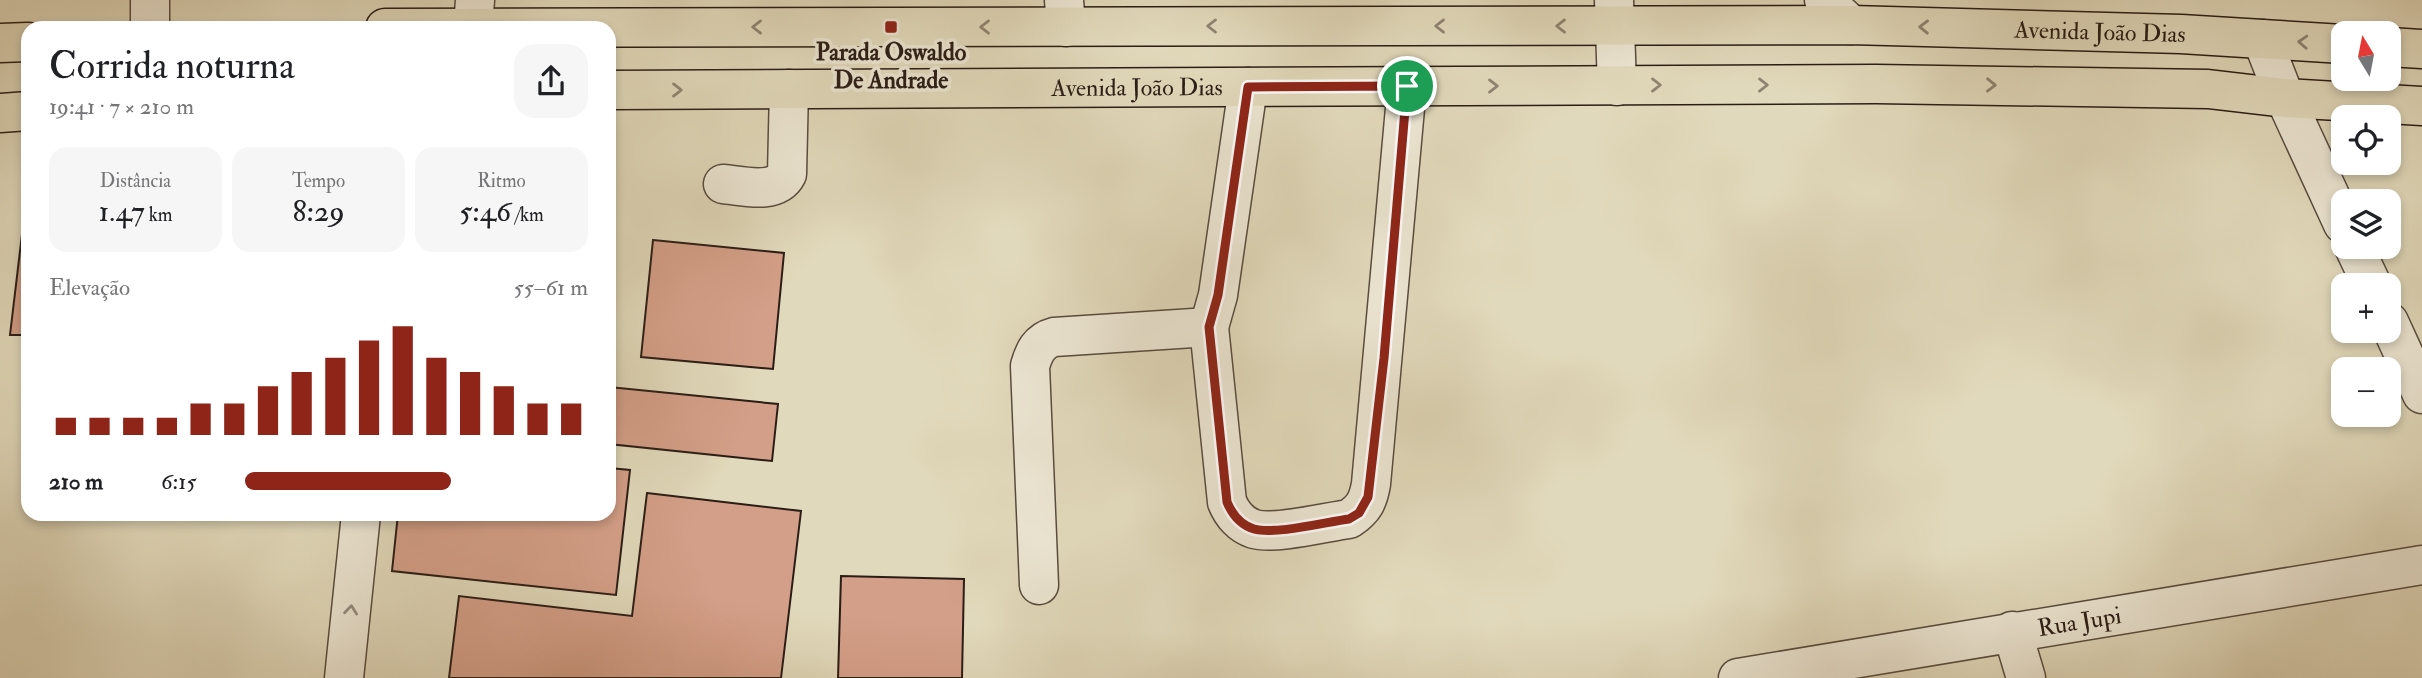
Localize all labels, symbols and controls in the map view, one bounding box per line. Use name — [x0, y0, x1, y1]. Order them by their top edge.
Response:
street label: Avenida João Dias — [2013, 14, 2187, 50]
one-way arrow — [1206, 18, 1217, 34]
one-way arrow — [1434, 18, 1444, 34]
one-way arrow — [1555, 18, 1566, 33]
one-way arrow — [751, 19, 762, 35]
marker: Parada Oswaldo De Andrade — [883, 19, 899, 35]
one-way arrow — [979, 19, 989, 35]
one-way arrow — [1919, 20, 1930, 35]
north arrow — [2331, 21, 2401, 91]
map controls — [2331, 21, 2401, 427]
one-way arrow — [2297, 35, 2308, 50]
place label: Parada Oswaldo De Andrade — [816, 37, 967, 96]
text: Corrida noturna — [49, 42, 295, 90]
button: share — [514, 44, 588, 118]
pin — [1377, 56, 1437, 116]
icon: arrive — [1388, 67, 1426, 105]
street label: Avenida João Dias — [1050, 72, 1223, 104]
one-way arrow — [1651, 77, 1662, 93]
one-way arrow — [1758, 77, 1769, 93]
one-way arrow — [1986, 77, 1996, 93]
one-way arrow — [1488, 78, 1498, 94]
one-way arrow — [672, 82, 683, 97]
text: 19:41 · 7 × 210 m — [49, 92, 194, 121]
button: locate — [2331, 105, 2401, 175]
text: Distância — [100, 169, 171, 193]
text: Tempo — [292, 169, 345, 193]
text: Ritmo — [477, 169, 526, 193]
button: layers — [2331, 189, 2401, 259]
text: 1.47 — [98, 193, 145, 230]
text: 8:29 — [292, 193, 345, 230]
text: 5:46 — [459, 193, 511, 230]
text: km — [145, 203, 173, 227]
text: /km — [511, 203, 544, 227]
text: Elevação — [49, 273, 130, 302]
text: 55–61 m — [514, 273, 588, 302]
button: + — [2331, 273, 2401, 343]
button: − — [2331, 357, 2401, 427]
text: 210 m — [49, 467, 103, 496]
text: 6:15 — [161, 467, 197, 496]
street label: Rua Jupi — [2035, 600, 2124, 644]
one-way arrow — [343, 604, 358, 615]

